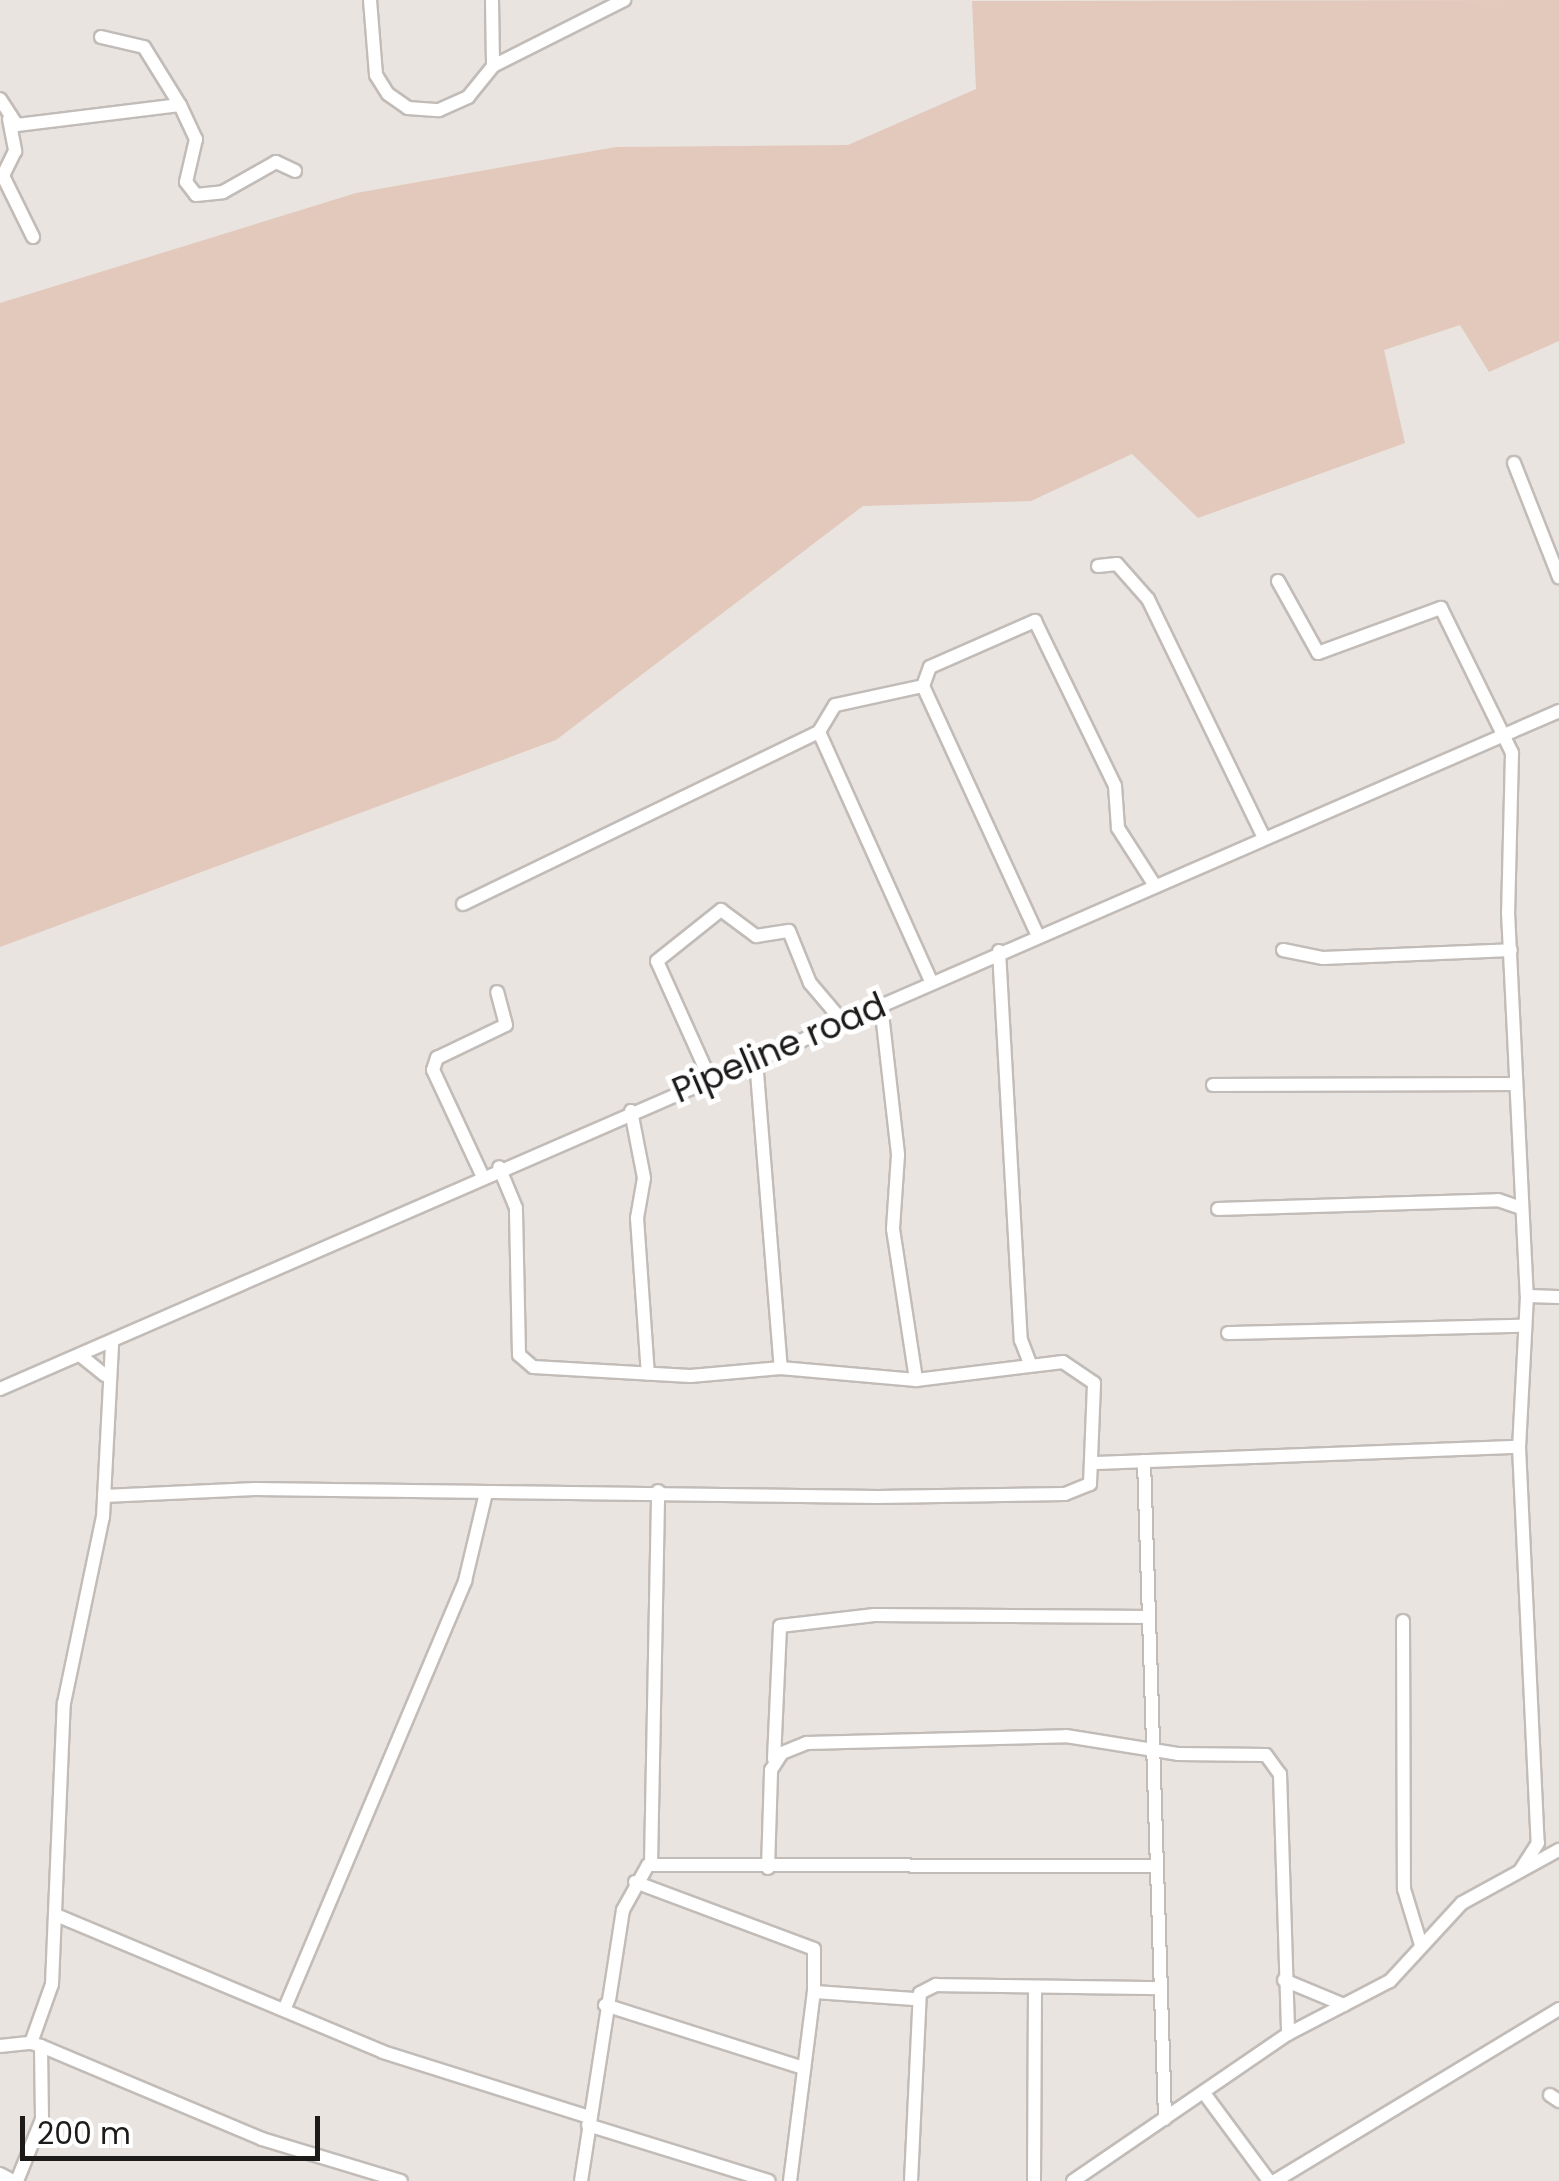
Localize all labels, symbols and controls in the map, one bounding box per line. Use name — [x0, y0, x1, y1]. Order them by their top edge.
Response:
street label: Pipeline road — [666, 984, 892, 1112]
scale bar — [25, 2096, 325, 2158]
text: 200 m — [37, 2112, 131, 2155]

